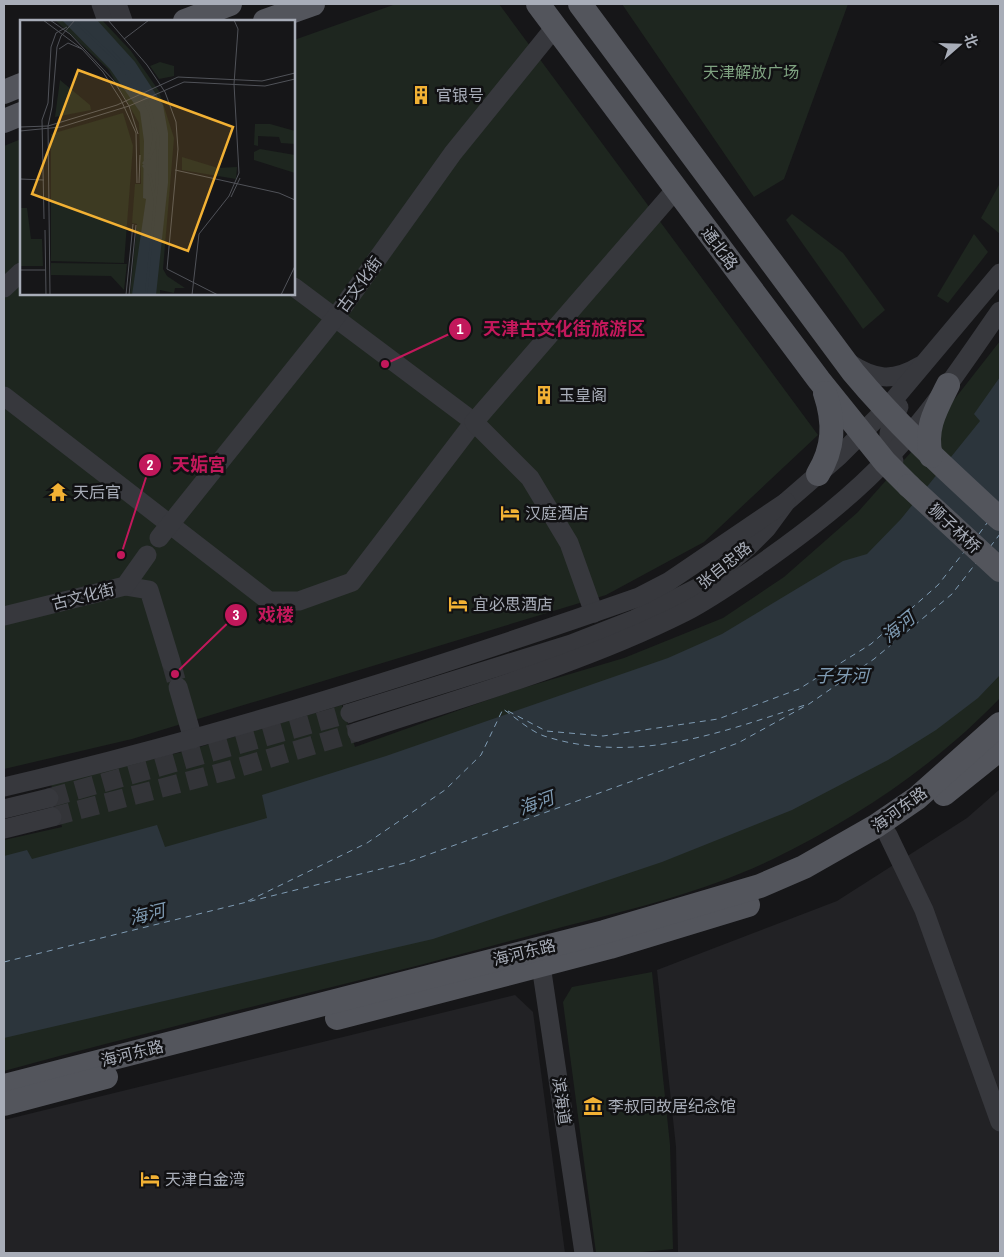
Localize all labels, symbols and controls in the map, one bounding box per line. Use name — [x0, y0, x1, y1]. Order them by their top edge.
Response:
inset map — [20, 20, 295, 295]
north arrow — [934, 20, 984, 70]
text: 北 — [960, 31, 982, 50]
park label: 天津解放广场 — [703, 61, 799, 83]
building icon: 官银号 — [410, 84, 432, 106]
place label: 官银号 — [436, 84, 484, 106]
street label: 通北路 — [697, 222, 743, 274]
street label: 古文化街 — [331, 252, 387, 316]
callout: 天津古文化街旅游区 — [448, 312, 655, 345]
text: 天津古文化街旅游区 — [483, 316, 645, 341]
text: 1 — [457, 318, 464, 339]
building icon: 玉皇阁 — [533, 384, 555, 406]
place label: 玉皇阁 — [559, 384, 607, 406]
callout: 天姤宮 — [137, 448, 236, 481]
text: 天姤宮 — [172, 452, 226, 477]
text: 2 — [147, 454, 154, 475]
temple icon: 天后官 — [47, 481, 69, 503]
place label: 天后官 — [73, 481, 121, 503]
street label: 狮子林桥 — [924, 498, 986, 558]
hotel icon: 汉庭酒店 — [499, 502, 521, 524]
place label: 汉庭酒店 — [525, 502, 589, 524]
street label: 张自忠路 — [692, 536, 756, 594]
street label: 古文化街 — [49, 578, 117, 614]
hotel icon: 宜必思酒店 — [447, 593, 469, 615]
place label: 宜必思酒店 — [473, 593, 553, 615]
callout: 戏楼 — [223, 598, 304, 631]
text: 戏楼 — [258, 602, 294, 627]
text: 3 — [233, 604, 240, 625]
water label: 海河 — [876, 604, 922, 648]
water label: 子牙河 — [815, 663, 872, 688]
street label: 海河东路 — [867, 781, 931, 837]
water label: 海河 — [515, 784, 560, 821]
water label: 海河 — [127, 897, 170, 930]
street label: 海河东路 — [490, 934, 558, 970]
street label: 海河东路 — [98, 1035, 166, 1071]
street label: 滨海道 — [548, 1076, 576, 1126]
museum icon: 李叔同故居纪念馆 — [582, 1095, 604, 1117]
place label: 李叔同故居纪念馆 — [608, 1095, 736, 1117]
hotel icon: 天津白金湾 — [139, 1168, 161, 1190]
place label: 天津白金湾 — [165, 1168, 245, 1190]

